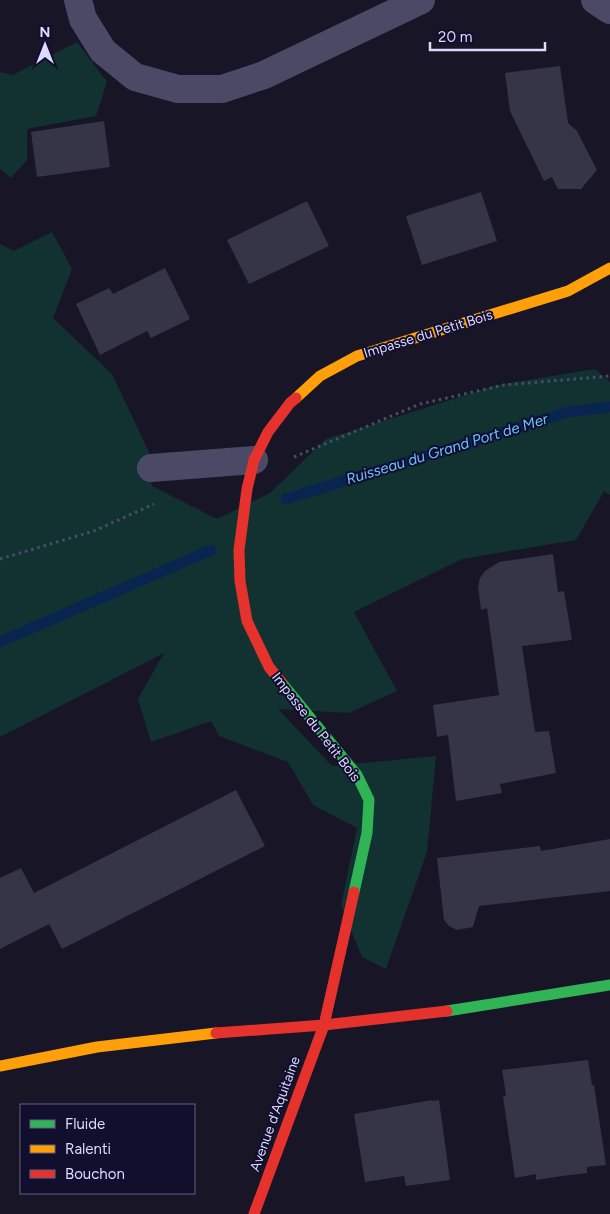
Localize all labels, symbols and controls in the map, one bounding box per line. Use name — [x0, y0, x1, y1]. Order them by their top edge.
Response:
north arrow — [20, 20, 70, 70]
scale bar — [430, 20, 545, 52]
text: N — [40, 24, 50, 41]
text: 20 m — [438, 28, 472, 46]
street label: Impasse du Petit Bois — [361, 306, 495, 362]
water label: Ruisseau du Grand Port de Mer — [344, 409, 551, 488]
street label: Impasse du Petit Bois — [268, 669, 364, 785]
street label: Avenue d'Aquitaine — [246, 1054, 304, 1174]
legend — [20, 1104, 195, 1194]
text: Fluide — [65, 1115, 105, 1133]
text: Ralenti — [65, 1140, 111, 1158]
text: Bouchon — [65, 1165, 125, 1183]

